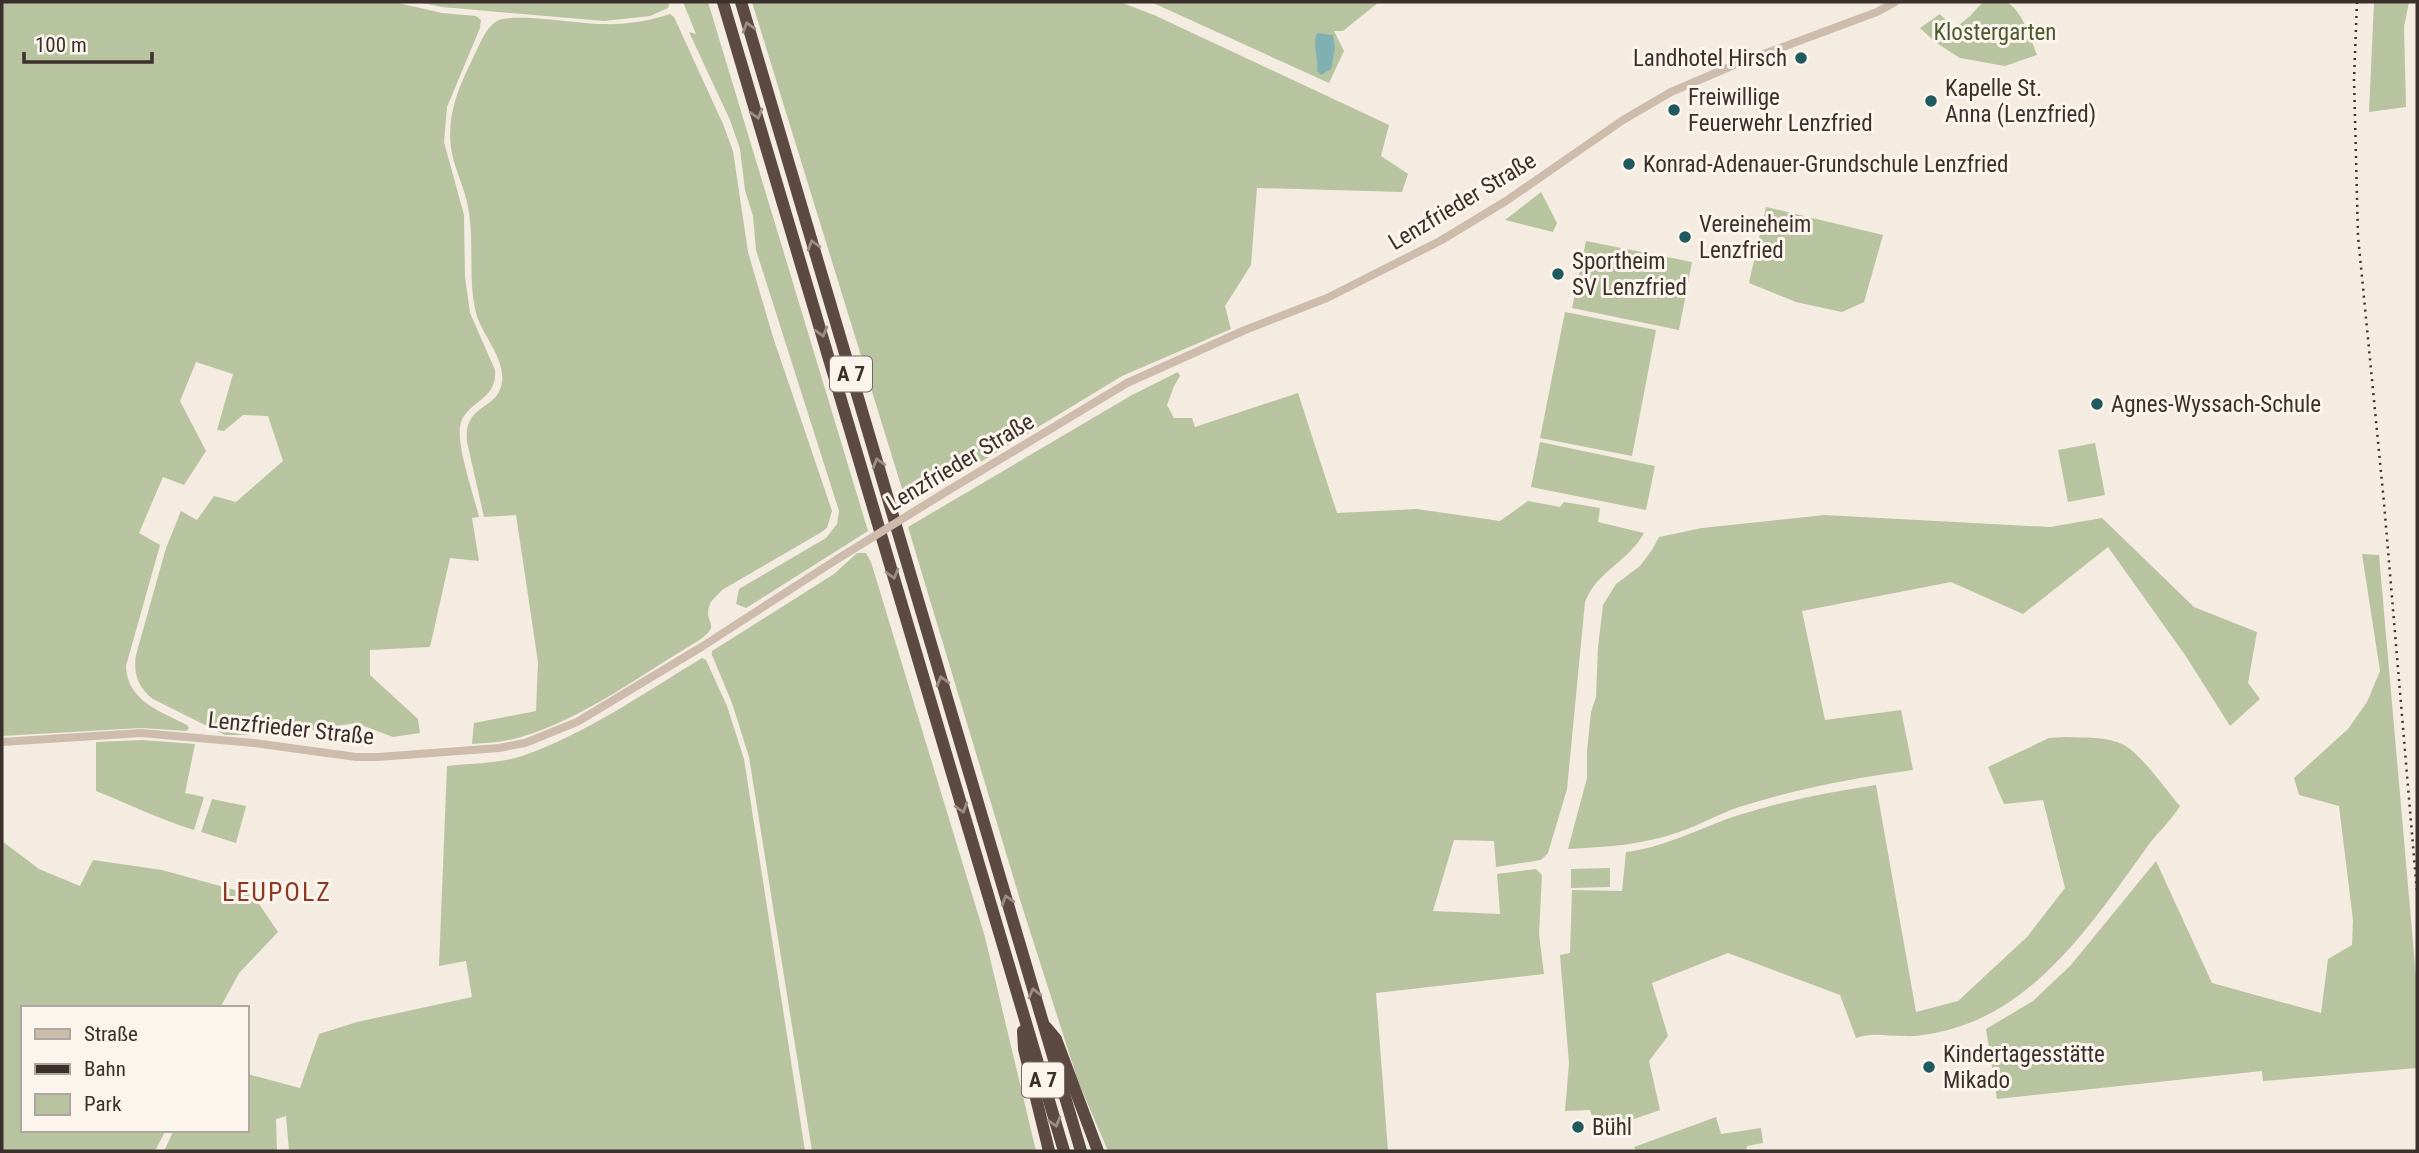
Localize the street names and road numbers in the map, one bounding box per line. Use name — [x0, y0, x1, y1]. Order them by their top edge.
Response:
street label: Lenzfrieder Straße — [1384, 147, 1541, 256]
road number: A 7 — [830, 356, 872, 392]
street label: Lenzfrieder Straße — [882, 408, 1039, 517]
street label: Lenzfrieder Straße — [207, 706, 375, 751]
road number: A 7 — [1022, 1062, 1064, 1098]

